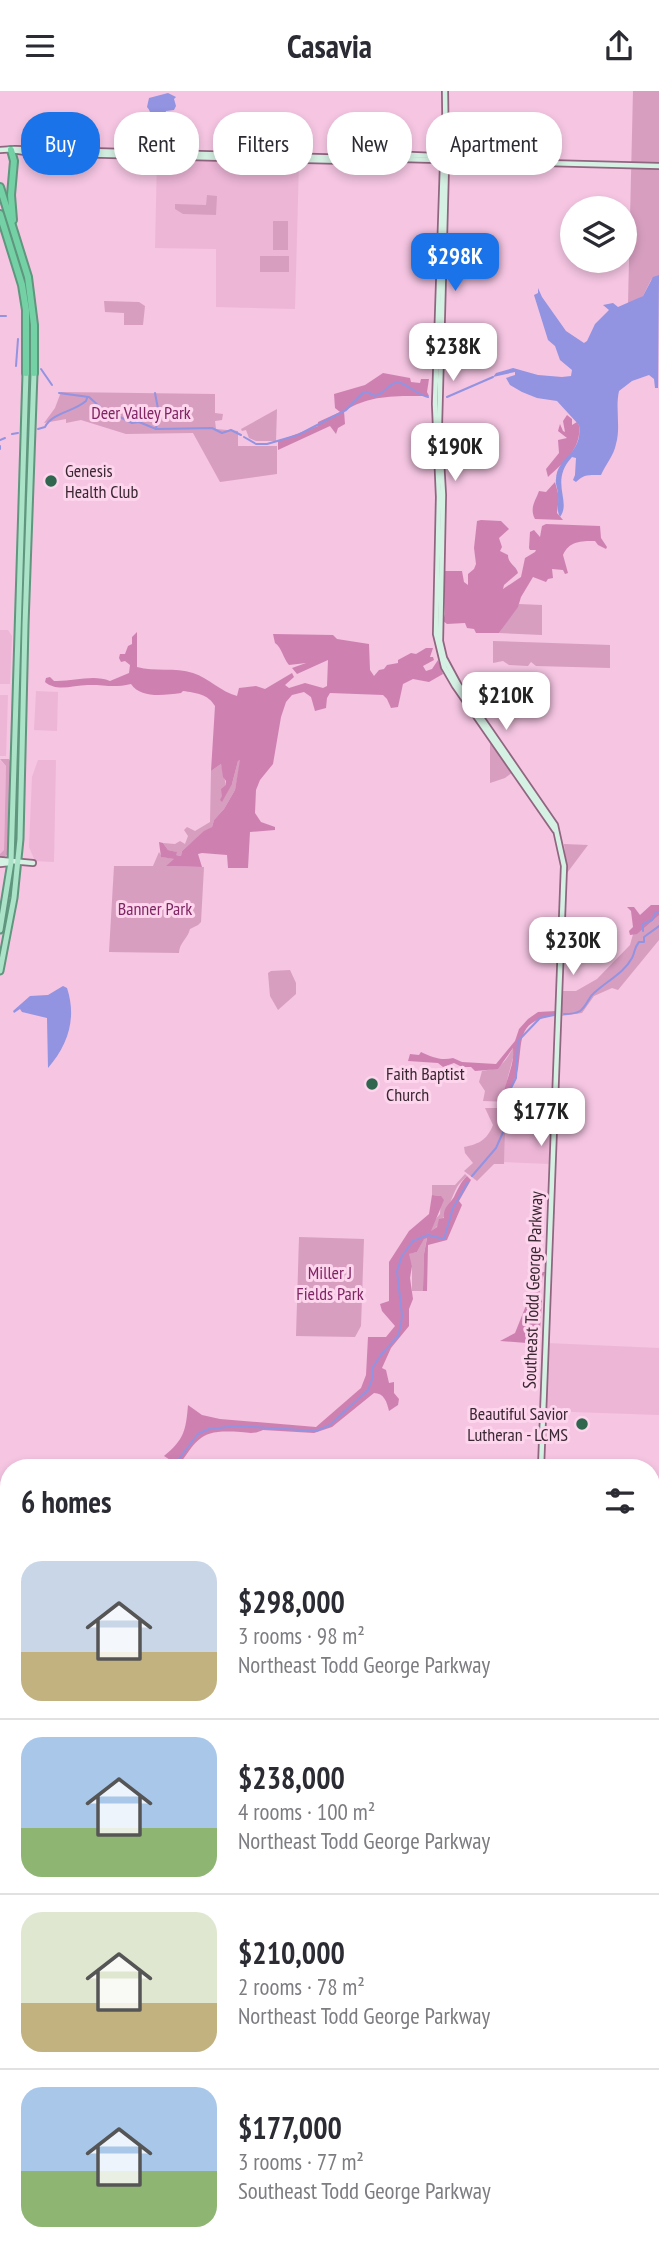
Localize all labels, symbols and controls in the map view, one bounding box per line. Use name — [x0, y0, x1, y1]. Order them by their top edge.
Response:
text: Casavia — [287, 25, 372, 67]
icon: menu — [21, 27, 59, 65]
icon: share — [600, 27, 638, 65]
chip: Buy — [21, 112, 100, 175]
chip: Rent — [114, 112, 199, 175]
chip: Filters — [213, 112, 313, 175]
chip: New — [327, 112, 412, 175]
chip: Apartment — [426, 112, 562, 175]
map controls — [560, 196, 637, 273]
button: layers — [560, 196, 637, 273]
pin: $298K — [406, 233, 504, 293]
text: $298K — [427, 241, 483, 270]
pin: $238K — [404, 323, 502, 383]
text: $238K — [425, 331, 481, 360]
park label: Deer Valley Park — [91, 401, 191, 424]
pin: $190K — [406, 423, 504, 483]
text: $190K — [427, 431, 483, 460]
place label: Genesis Health Club — [65, 459, 138, 503]
marker: Genesis Health Club — [43, 473, 59, 489]
pin: $210K — [457, 673, 555, 732]
text: $210K — [478, 680, 534, 709]
park label: Banner Park — [118, 897, 192, 920]
pin: $230K — [524, 917, 622, 977]
text: $230K — [545, 925, 601, 954]
place label: Faith Baptist Church — [386, 1062, 465, 1106]
marker: Faith Baptist Church — [364, 1076, 380, 1092]
pin: $177K — [492, 1089, 590, 1148]
text: $177K — [513, 1096, 569, 1125]
street label: Southeast Todd George Parkway — [518, 1191, 547, 1389]
park label: Miller J Fields Park — [296, 1261, 364, 1305]
place label: Beautiful Savior Lutheran - LCMS — [467, 1402, 568, 1446]
marker: Beautiful Savior Lutheran - LCMS — [574, 1416, 590, 1432]
text: 6 homes — [21, 1482, 112, 1521]
icon: filters — [601, 1482, 639, 1520]
text: $298,000 — [238, 1582, 345, 1621]
icon: home — [77, 1589, 161, 1673]
text: 3 rooms · 98 m² — [238, 1621, 365, 1650]
text: Northeast Todd George Parkway — [238, 1650, 490, 1679]
text: $238,000 — [238, 1758, 345, 1797]
icon: home — [77, 1765, 161, 1849]
text: 4 rooms · 100 m² — [238, 1797, 375, 1826]
text: Northeast Todd George Parkway — [238, 1826, 490, 1855]
text: $210,000 — [238, 1933, 345, 1972]
icon: home — [77, 1940, 161, 2024]
text: 2 rooms · 78 m² — [238, 1972, 365, 2001]
text: Northeast Todd George Parkway — [238, 2001, 490, 2030]
text: $177,000 — [238, 2108, 342, 2147]
icon: home — [77, 2115, 161, 2199]
text: 3 rooms · 77 m² — [238, 2147, 364, 2176]
text: Southeast Todd George Parkway — [238, 2176, 491, 2205]

